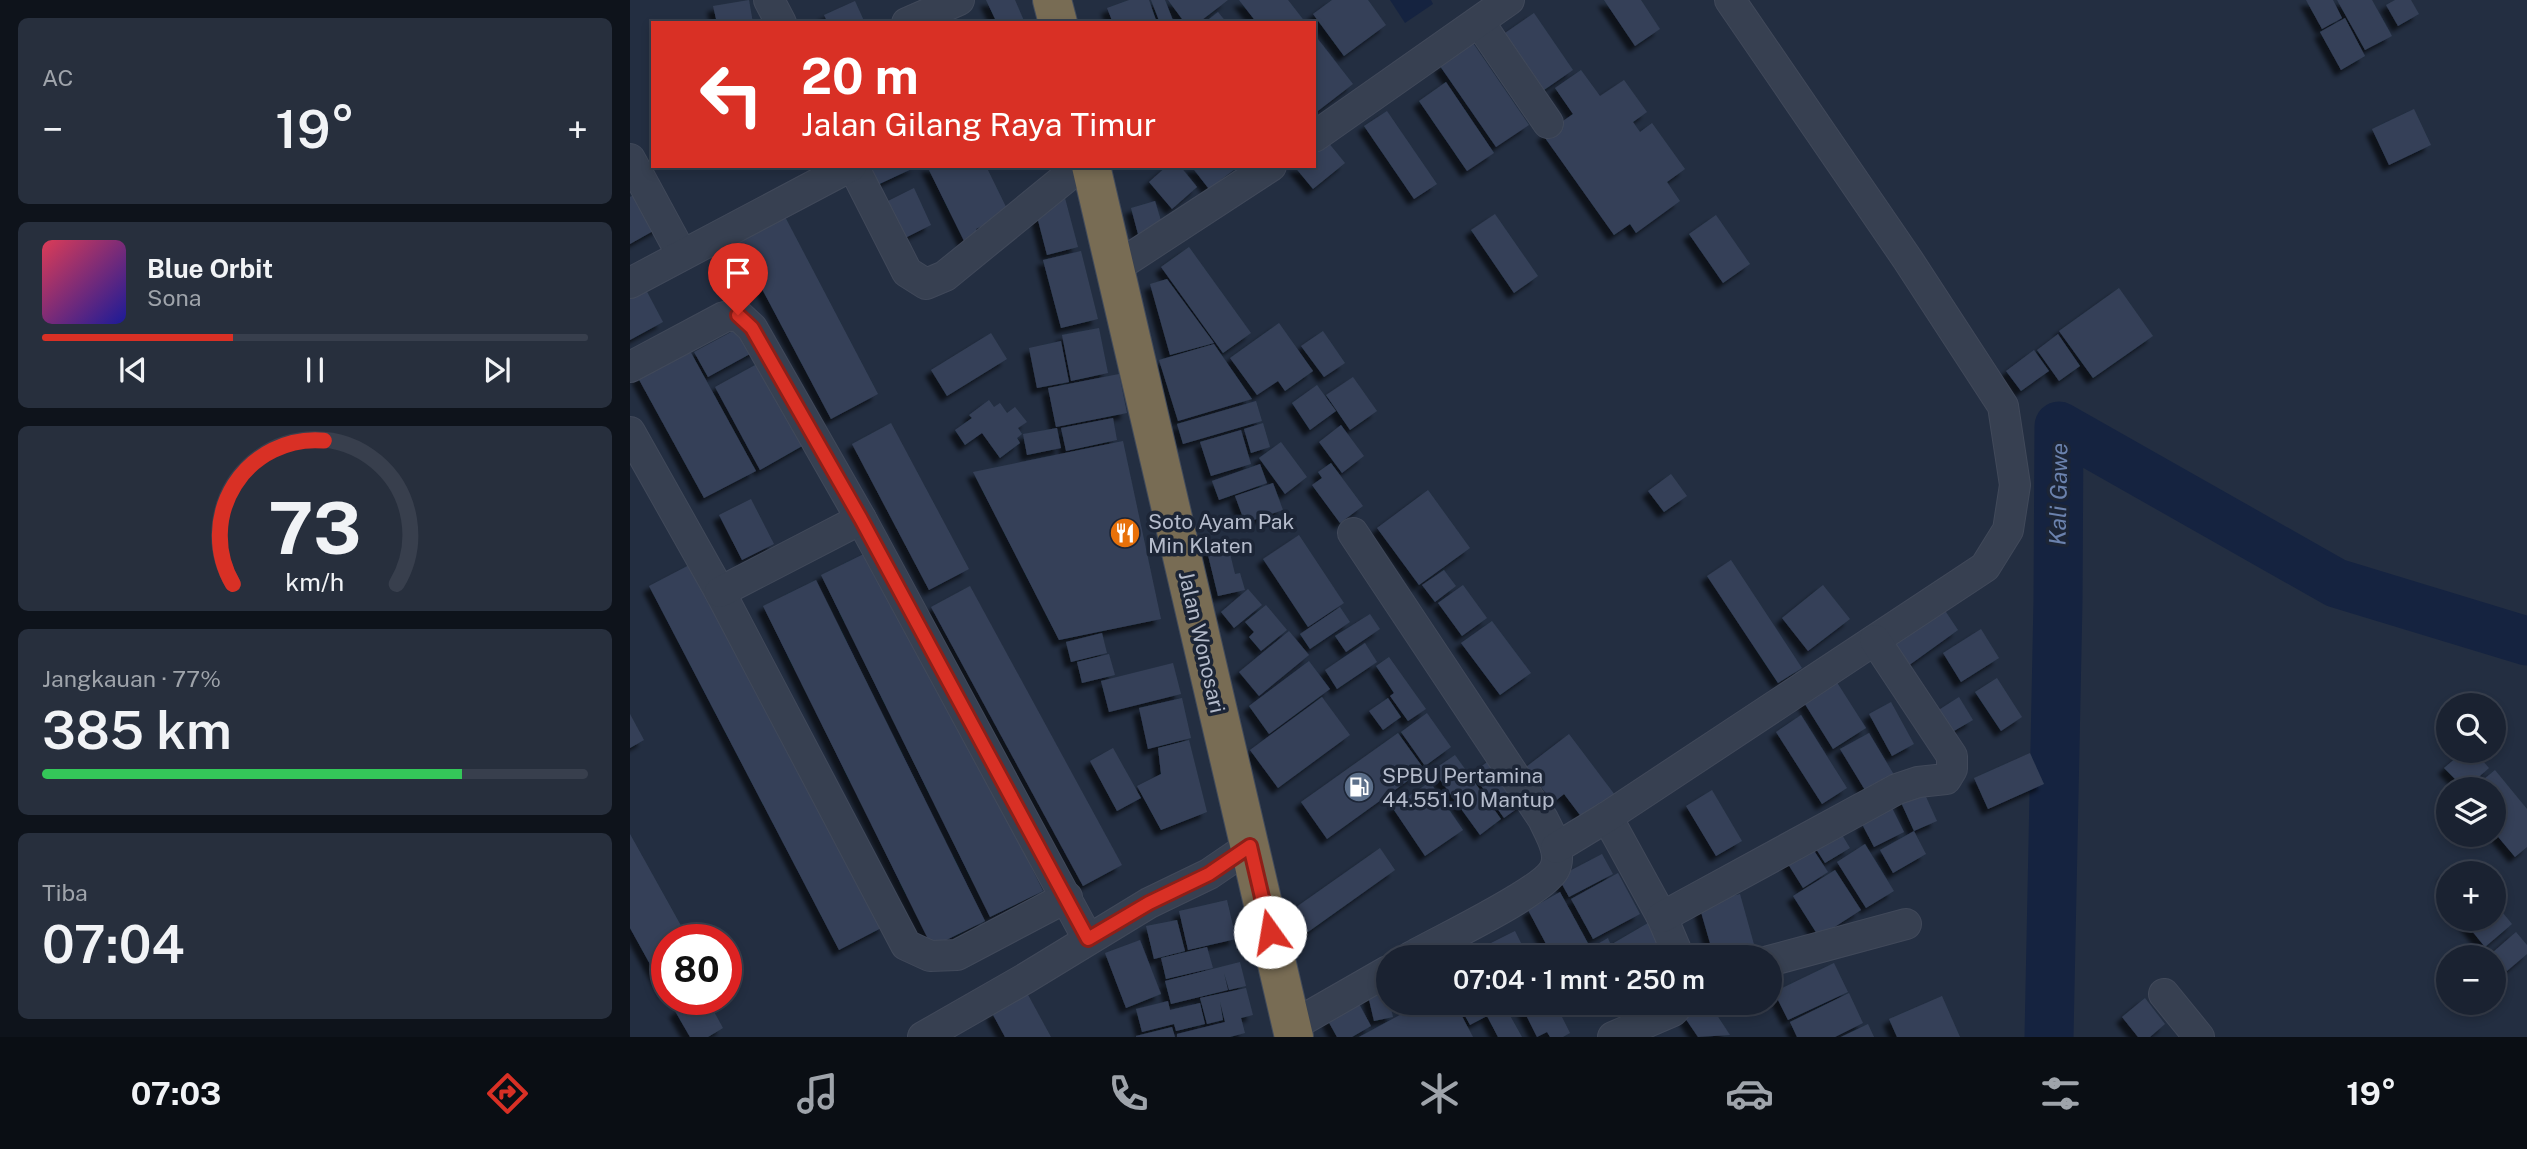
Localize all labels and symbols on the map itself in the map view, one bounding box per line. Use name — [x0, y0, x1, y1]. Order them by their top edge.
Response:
pin — [708, 243, 768, 315]
water label: Kali Gawe — [2044, 442, 2072, 546]
place label: Soto Ayam Pak Min Klaten — [1148, 509, 1294, 558]
restaurant icon: Soto Ayam Pak Min Klaten — [1108, 516, 1142, 550]
street label: Jalan Wonosari — [1174, 569, 1230, 715]
place label: SPBU Pertamina 44.551.10 Mantup — [1382, 763, 1555, 812]
fuel station icon: SPBU Pertamina 44.551.10 Mantup — [1342, 770, 1376, 804]
position arrow — [1233, 895, 1307, 969]
speed limit sign: 80 — [651, 924, 742, 1015]

